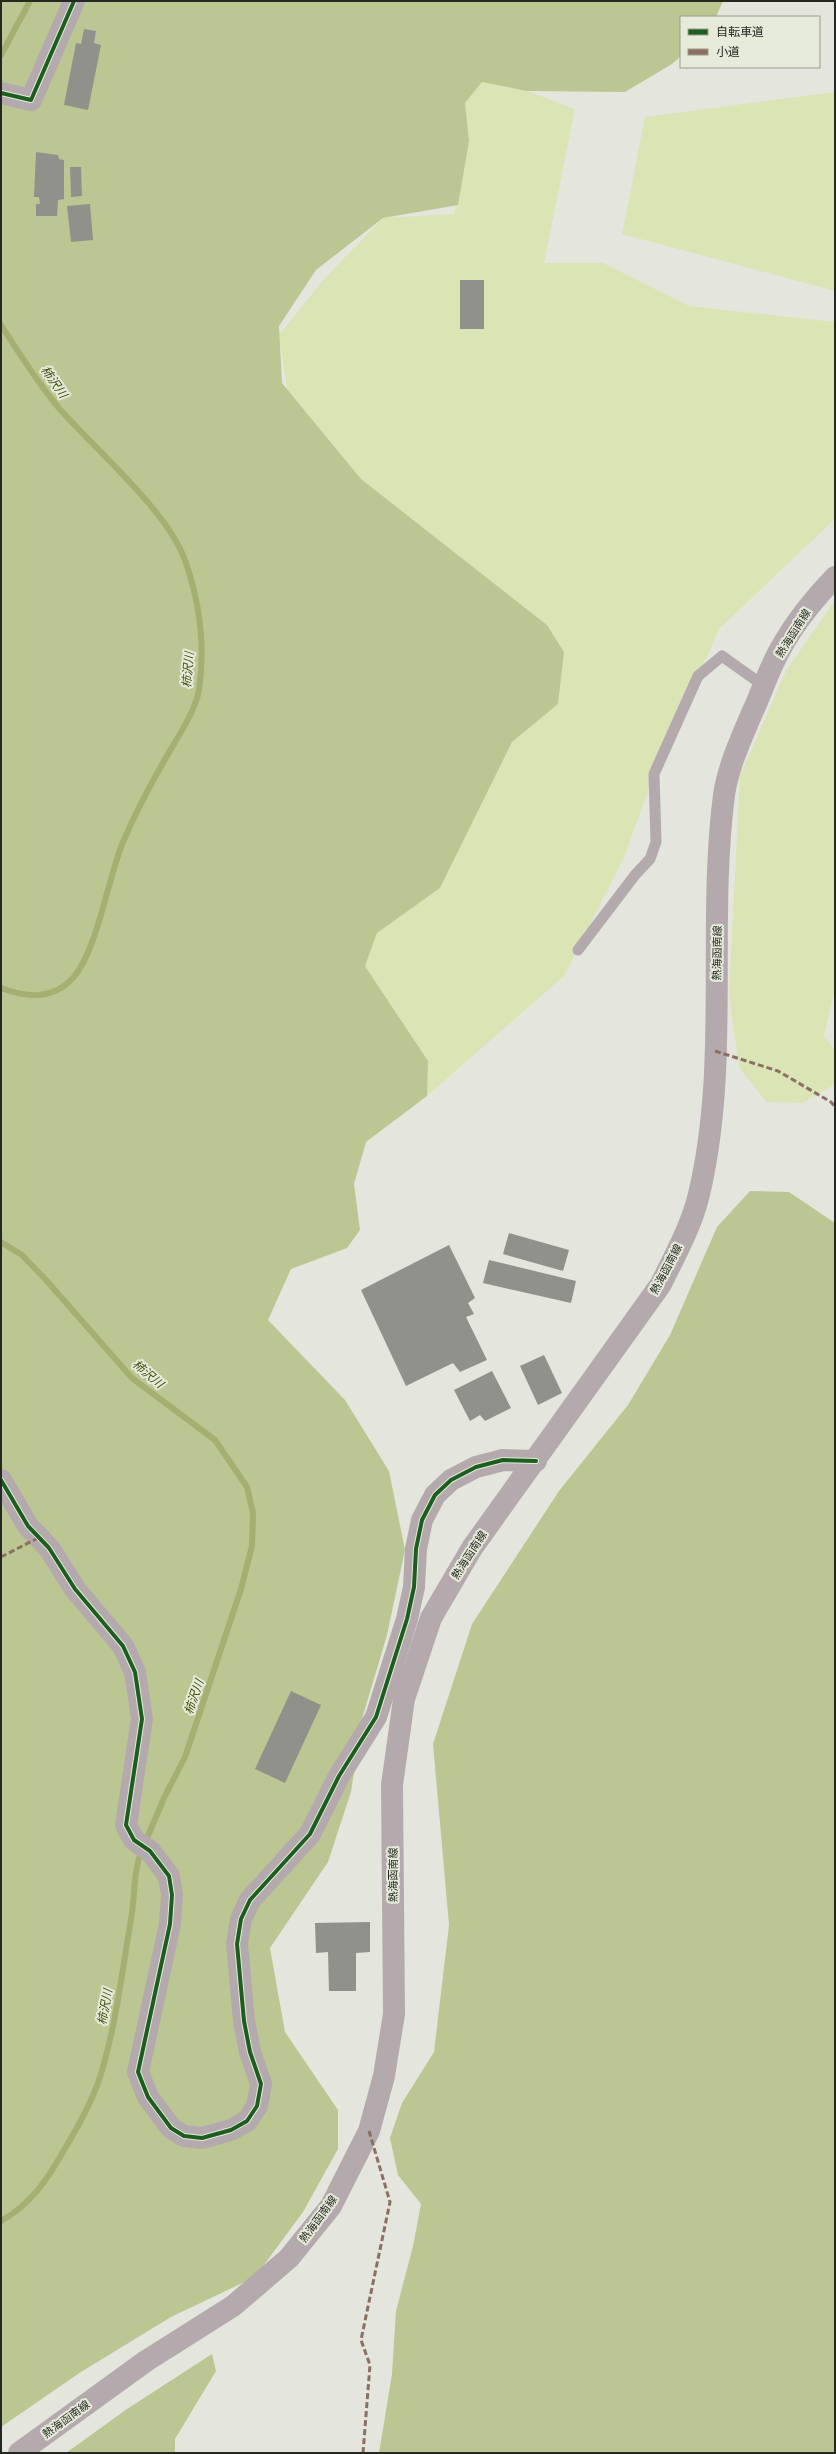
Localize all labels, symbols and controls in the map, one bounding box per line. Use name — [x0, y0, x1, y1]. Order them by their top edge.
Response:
legend — [680, 16, 820, 68]
text: 自転車道 — [716, 25, 764, 39]
text: 小道 — [716, 45, 740, 59]
water label: 柿沢川 — [38, 363, 71, 402]
street label: 熱海函南線 — [773, 606, 813, 660]
water label: 柿沢川 — [179, 649, 197, 689]
street label: 熱海函南線 — [711, 925, 723, 981]
street label: 熱海函南線 — [648, 1242, 684, 1296]
water label: 柿沢川 — [130, 1357, 168, 1392]
street label: 熱海函南線 — [449, 1529, 489, 1581]
water label: 柿沢川 — [182, 1676, 207, 1716]
street label: 熱海函南線 — [387, 1848, 399, 1903]
water label: 柿沢川 — [95, 1986, 115, 2026]
street label: 熱海函南線 — [297, 2193, 339, 2245]
street label: 熱海函南線 — [40, 2398, 92, 2440]

